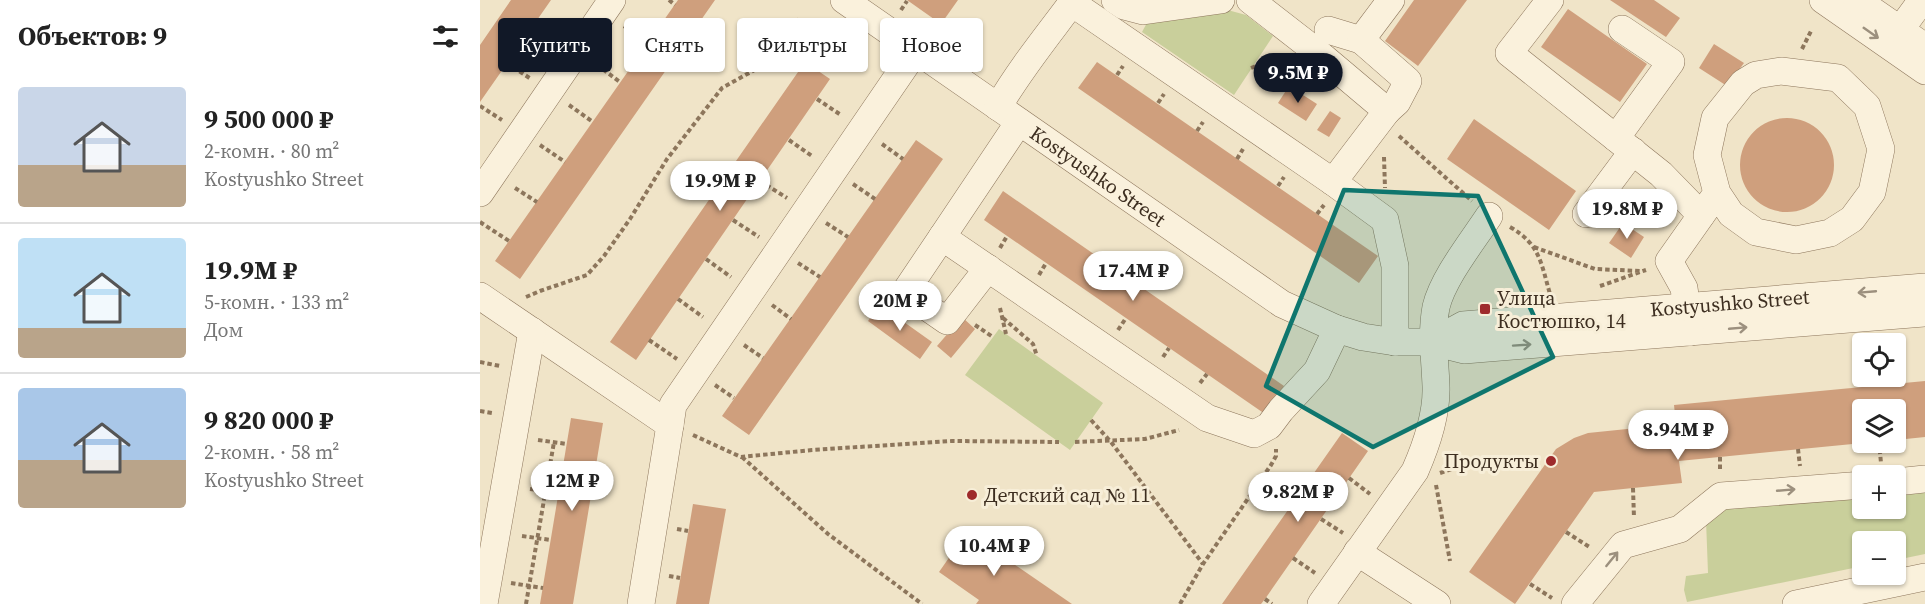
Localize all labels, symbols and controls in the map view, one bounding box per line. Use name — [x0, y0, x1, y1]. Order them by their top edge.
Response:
text: Объектов: 9 — [18, 18, 167, 54]
chip: Купить — [498, 18, 612, 72]
chip: Снять — [624, 18, 725, 72]
chip: Фильтры — [737, 18, 868, 72]
chip: Новое — [880, 18, 983, 72]
icon: filters — [429, 20, 462, 53]
one-way arrow — [1862, 27, 1879, 39]
pin: 9.5M ₽ — [1249, 53, 1347, 104]
text: 9.5M ₽ — [1268, 58, 1328, 86]
text: 9 500 000 ₽ — [204, 101, 333, 137]
icon: home — [66, 111, 138, 183]
street label: Kostyushko Street — [1024, 119, 1172, 233]
text: 2-комн. · 80 m² — [204, 137, 339, 165]
pin: 19.9M ₽ — [665, 161, 775, 212]
text: Kostyushko Street — [204, 165, 363, 193]
text: 19.9M ₽ — [684, 166, 756, 194]
pin: 19.8M ₽ — [1572, 189, 1682, 240]
text: 19.8M ₽ — [1591, 194, 1663, 222]
pin: 17.4M ₽ — [1078, 251, 1188, 302]
text: 19.9M ₽ — [204, 252, 297, 288]
text: 17.4M ₽ — [1097, 256, 1169, 284]
icon: home — [66, 262, 138, 334]
pin: 20M ₽ — [858, 281, 942, 332]
street label: Kostyushko Street — [1649, 283, 1811, 324]
place label: Улица Костюшко, 14 — [1497, 284, 1626, 335]
text: 20M ₽ — [873, 286, 927, 314]
one-way arrow — [1857, 287, 1877, 298]
text: 5-комн. · 133 m² — [204, 288, 349, 316]
marker: Улица Костюшко, 14 — [1478, 302, 1492, 316]
text: Дом — [204, 316, 243, 344]
one-way arrow — [1727, 322, 1747, 333]
map controls — [1852, 333, 1906, 585]
button: locate — [1852, 333, 1906, 387]
one-way arrow — [1512, 340, 1532, 351]
button: layers — [1852, 399, 1906, 453]
text: 9 820 000 ₽ — [204, 402, 333, 438]
pin: 8.94M ₽ — [1623, 410, 1733, 461]
icon: home — [66, 412, 138, 484]
text: 8.94M ₽ — [1642, 415, 1714, 443]
text: 2-комн. · 58 m² — [204, 438, 339, 466]
place label: Продукты — [1444, 447, 1539, 475]
marker: Продукты — [1544, 454, 1558, 468]
pin: 12M ₽ — [530, 461, 614, 512]
button: + — [1852, 465, 1906, 519]
text: Kostyushko Street — [204, 466, 363, 494]
text: 12M ₽ — [545, 466, 599, 494]
pin: 9.82M ₽ — [1243, 472, 1353, 523]
text: 9.82M ₽ — [1262, 477, 1334, 505]
place label: Детский сад № 11 — [984, 481, 1150, 509]
one-way arrow — [1776, 485, 1796, 496]
marker: Детский сад № 11 — [965, 488, 979, 502]
pin: 10.4M ₽ — [939, 526, 1049, 577]
text: 10.4M ₽ — [958, 531, 1030, 559]
button: − — [1852, 531, 1906, 585]
one-way arrow — [1605, 552, 1619, 567]

